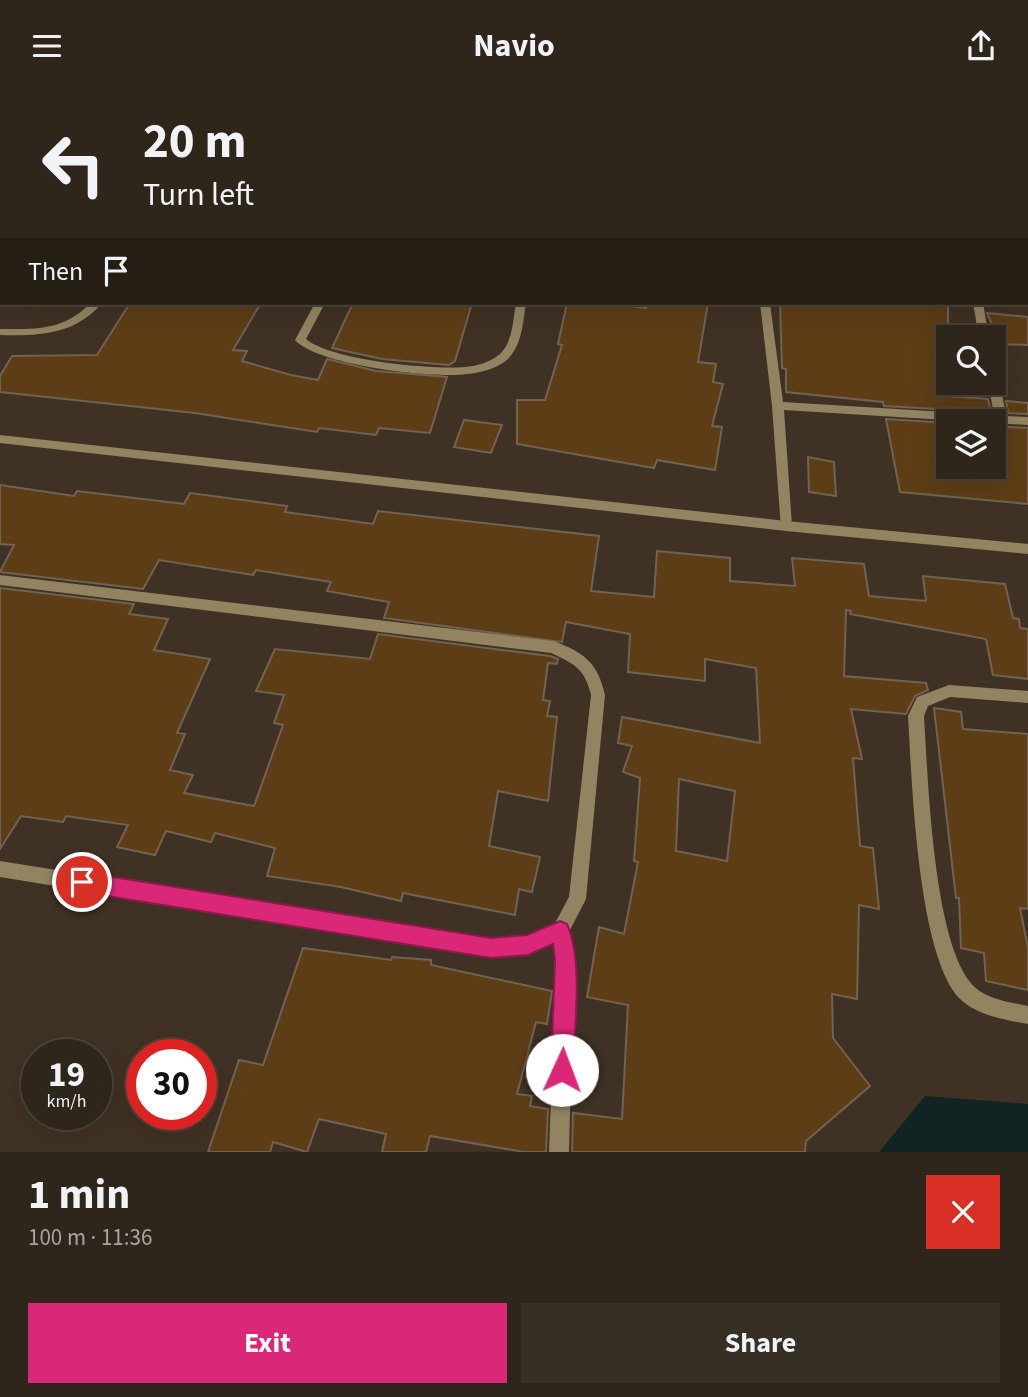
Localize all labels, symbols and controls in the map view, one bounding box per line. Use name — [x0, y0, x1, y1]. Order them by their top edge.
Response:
text: Navio — [473, 23, 555, 69]
icon: menu — [28, 27, 66, 65]
icon: share — [962, 27, 1000, 65]
text: 20 m — [143, 107, 247, 177]
icon: left — [28, 119, 119, 210]
text: Turn left — [143, 172, 254, 218]
icon: arrive — [97, 252, 135, 290]
text: Then — [28, 253, 83, 290]
map controls — [936, 325, 1006, 479]
button: search — [936, 325, 1006, 395]
button: layers — [936, 409, 1006, 479]
pin — [52, 852, 112, 912]
icon: arrive — [63, 863, 101, 901]
position arrow — [525, 1033, 599, 1107]
speed limit sign: 30 — [126, 1039, 217, 1130]
text: 19 — [48, 1050, 85, 1100]
text: km/h — [47, 1089, 86, 1114]
text: 1 min — [28, 1165, 130, 1225]
button: close — [926, 1175, 1000, 1249]
text: 100 m · 11:36 — [28, 1221, 152, 1254]
button: Exit — [28, 1303, 507, 1383]
button: Share — [521, 1303, 1000, 1383]

